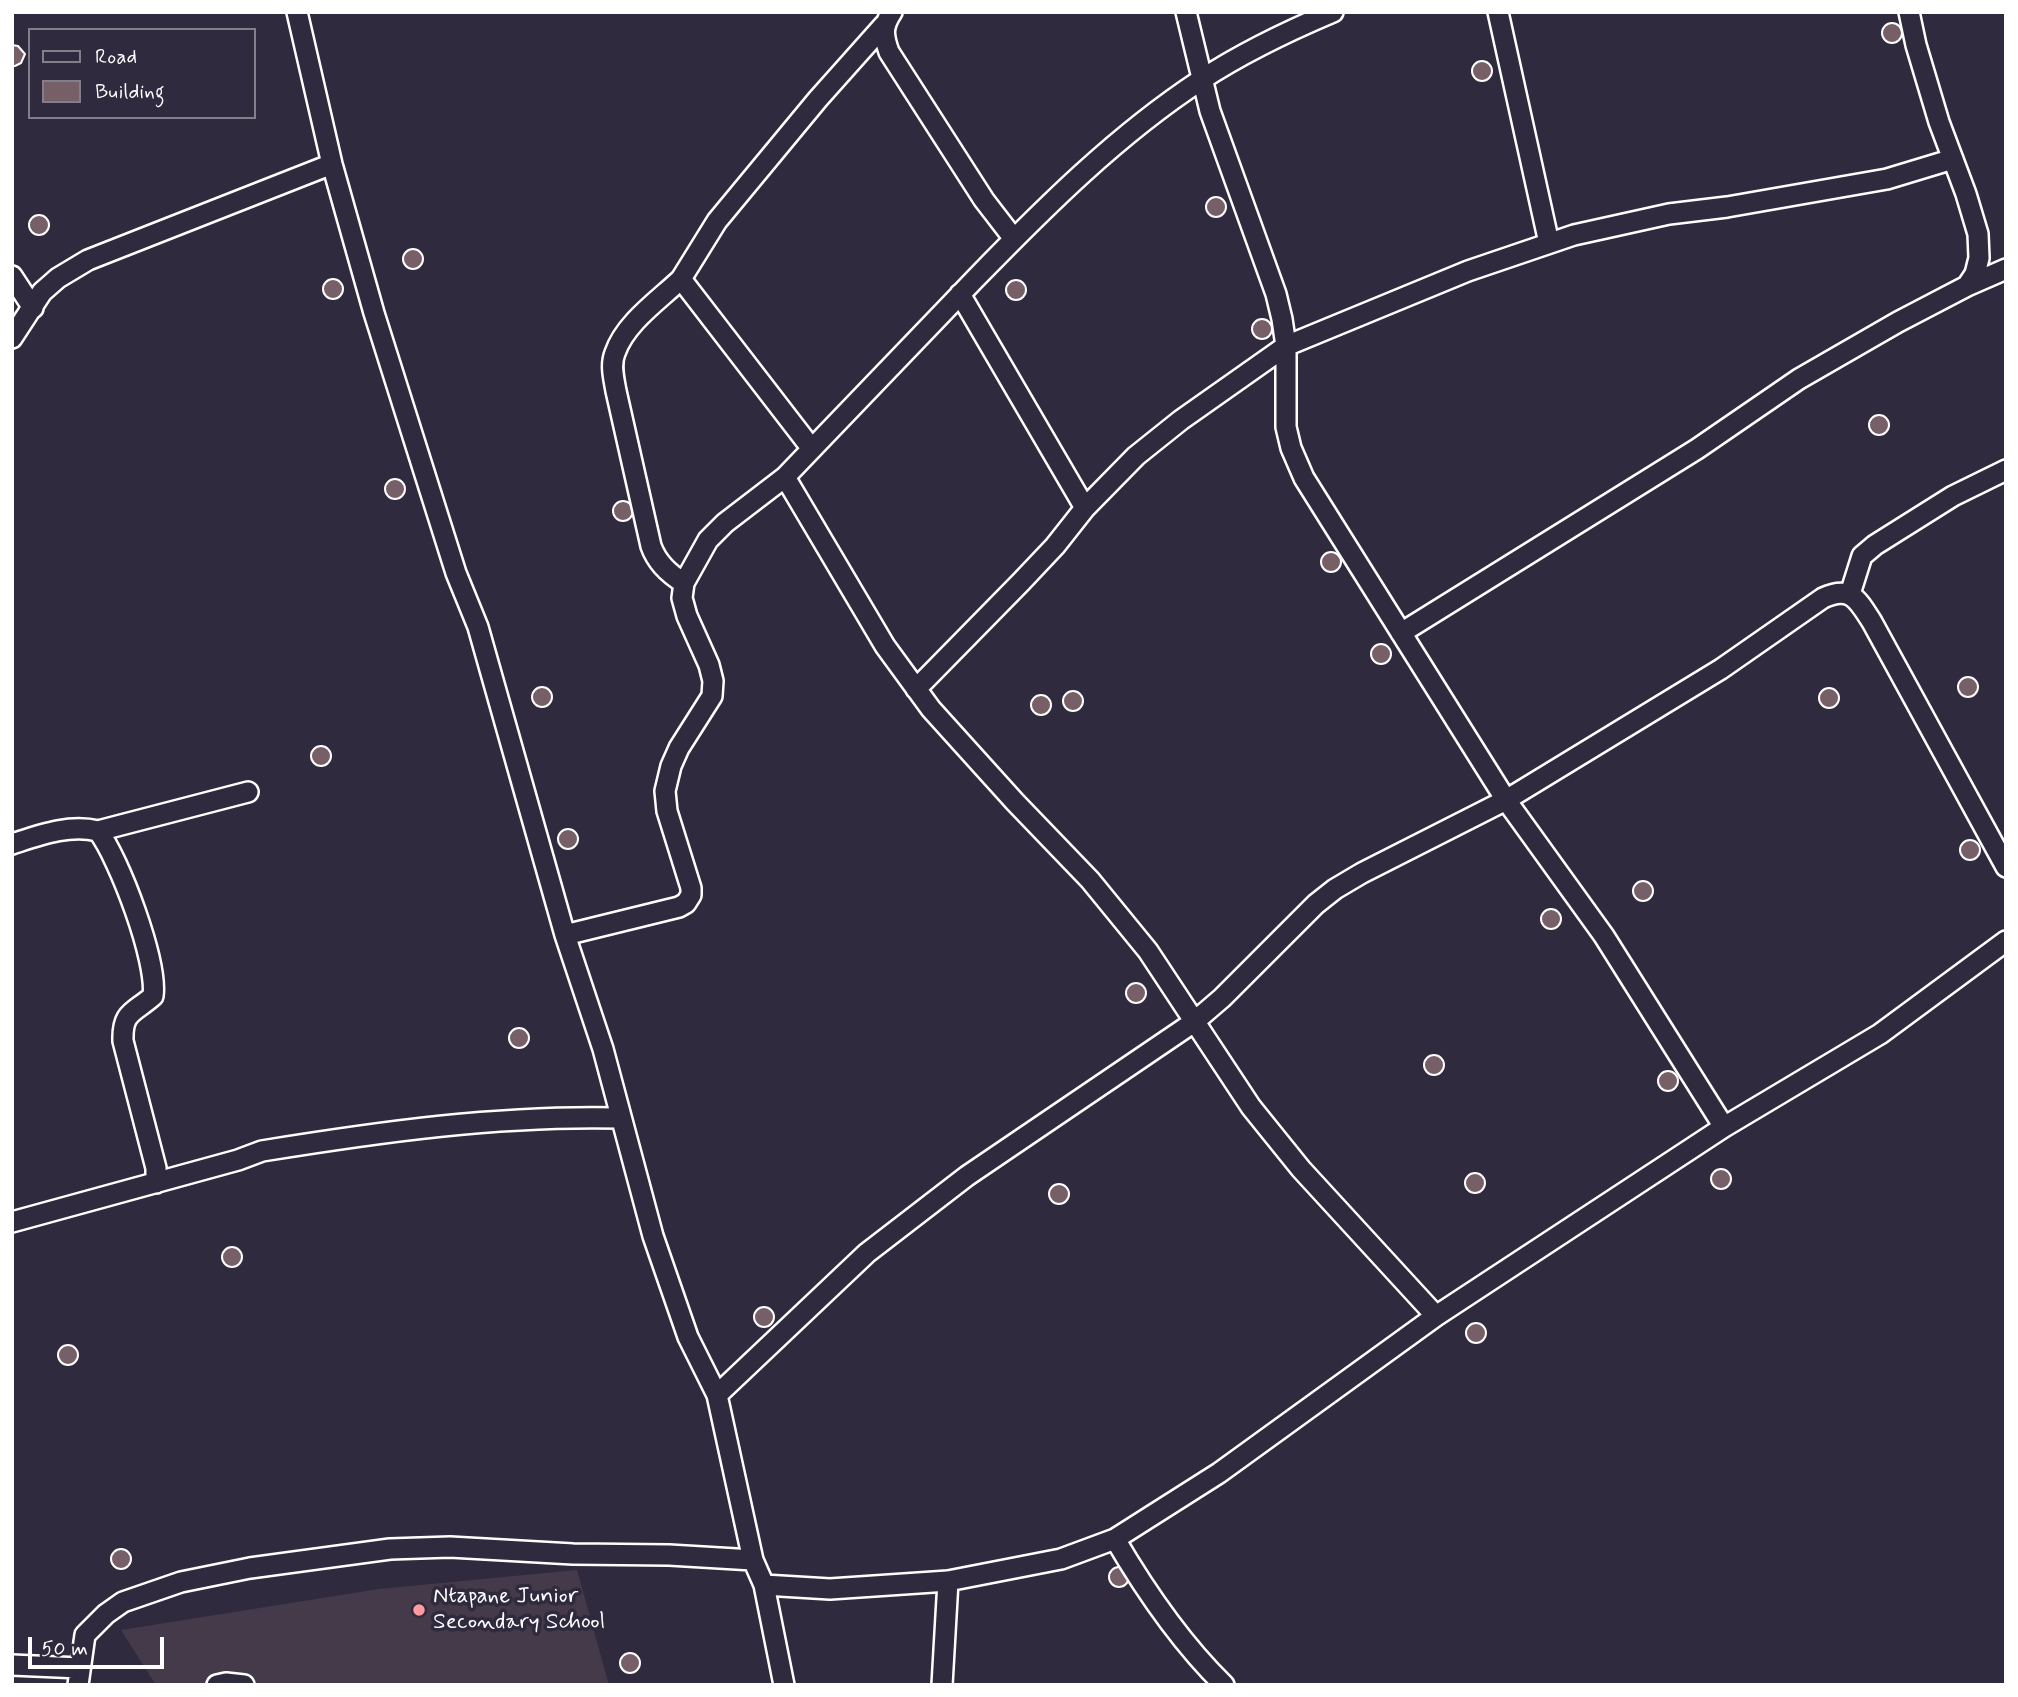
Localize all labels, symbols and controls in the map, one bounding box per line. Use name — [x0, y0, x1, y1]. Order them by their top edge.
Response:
legend — [28, 28, 256, 119]
text: Road — [95, 43, 137, 71]
text: Building — [95, 78, 165, 106]
place label: Ntapane Junior Secondary School — [433, 1583, 605, 1637]
marker: Ntapane Junior Secondary School — [411, 1602, 427, 1618]
scale bar — [32, 1624, 168, 1668]
text: 50 m — [41, 1635, 88, 1663]

